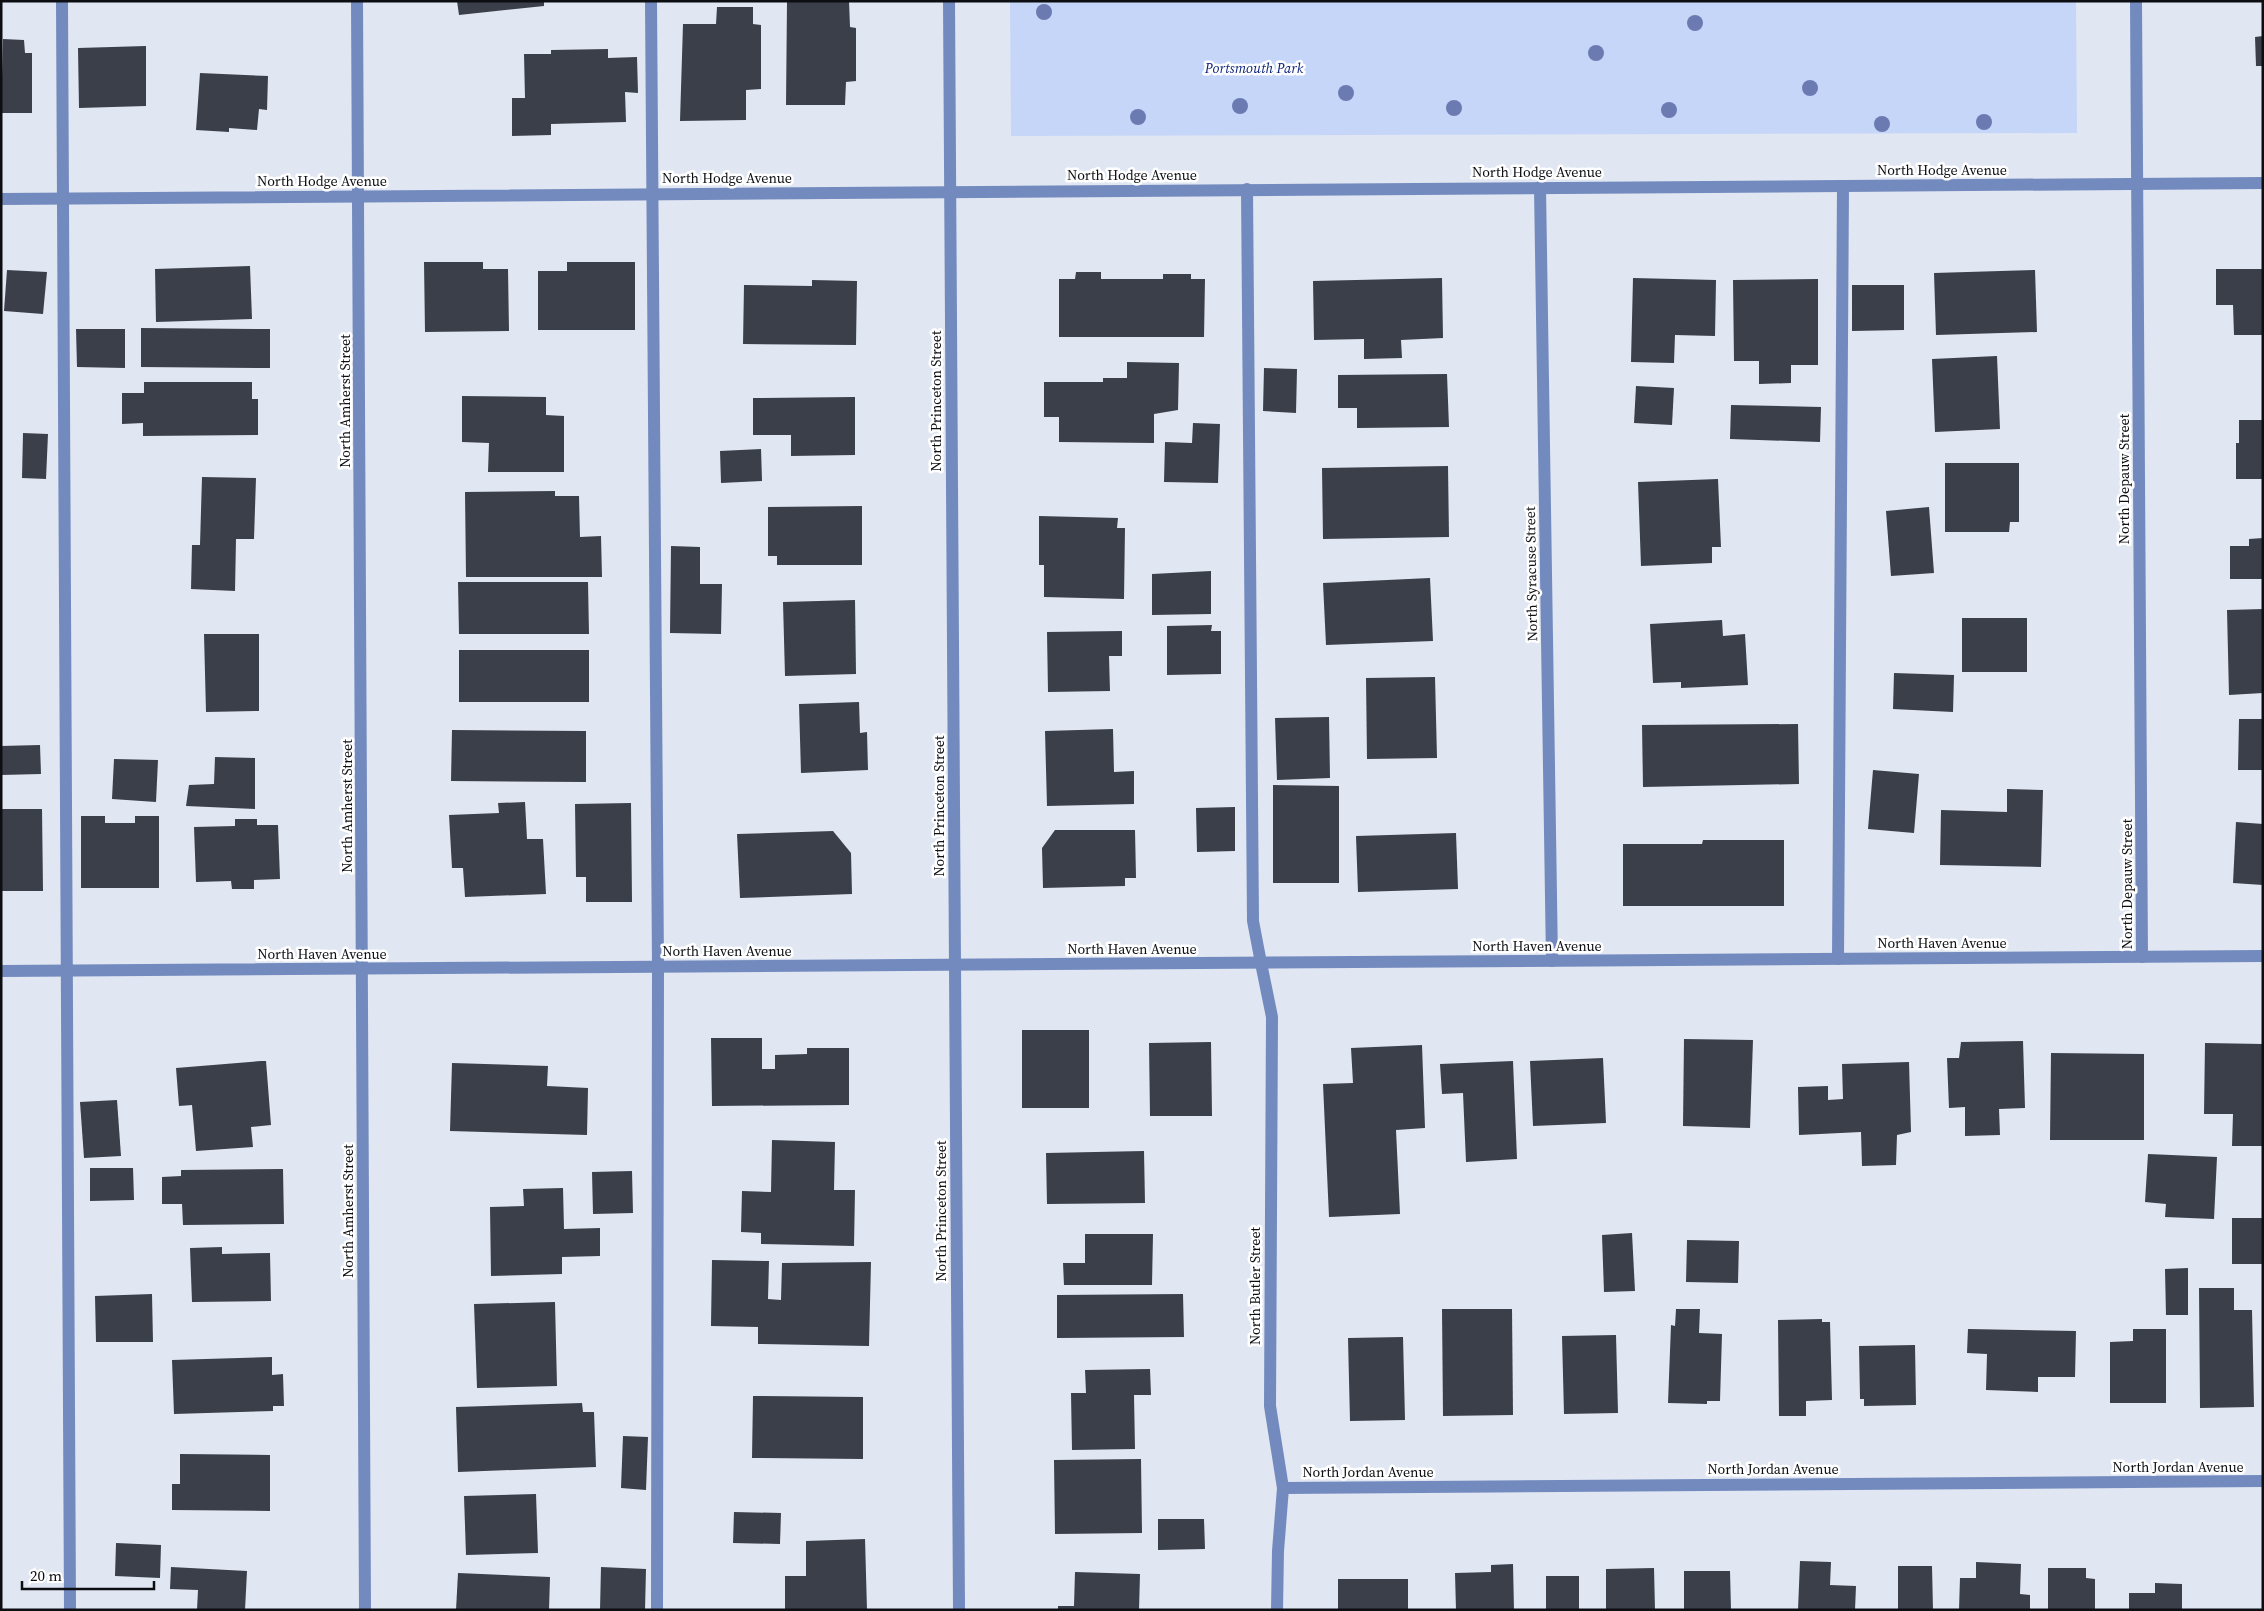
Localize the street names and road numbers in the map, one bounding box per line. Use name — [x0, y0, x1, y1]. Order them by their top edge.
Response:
street label: North Hodge Avenue — [1877, 160, 2007, 180]
street label: North Hodge Avenue — [1472, 162, 1602, 182]
street label: North Hodge Avenue — [1067, 165, 1197, 185]
street label: North Hodge Avenue — [662, 168, 792, 188]
street label: North Hodge Avenue — [257, 171, 387, 191]
street label: North Princeton Street — [926, 330, 946, 472]
street label: North Amherst Street — [335, 334, 355, 468]
street label: North Depauw Street — [2114, 413, 2134, 544]
street label: North Syracuse Street — [1520, 506, 1542, 642]
street label: North Princeton Street — [929, 735, 949, 877]
street label: North Amherst Street — [337, 739, 357, 873]
street label: North Depauw Street — [2117, 818, 2137, 949]
street label: North Haven Avenue — [1877, 933, 2007, 953]
street label: North Haven Avenue — [1472, 936, 1602, 956]
street label: North Haven Avenue — [1067, 939, 1197, 959]
street label: North Haven Avenue — [662, 941, 792, 961]
street label: North Haven Avenue — [257, 944, 387, 964]
street label: North Princeton Street — [931, 1140, 951, 1282]
street label: North Amherst Street — [338, 1144, 358, 1278]
street label: North Butler Street — [1245, 1226, 1265, 1345]
street label: North Jordan Avenue — [2112, 1457, 2244, 1477]
street label: North Jordan Avenue — [1707, 1459, 1839, 1479]
street label: North Jordan Avenue — [1302, 1462, 1434, 1482]

